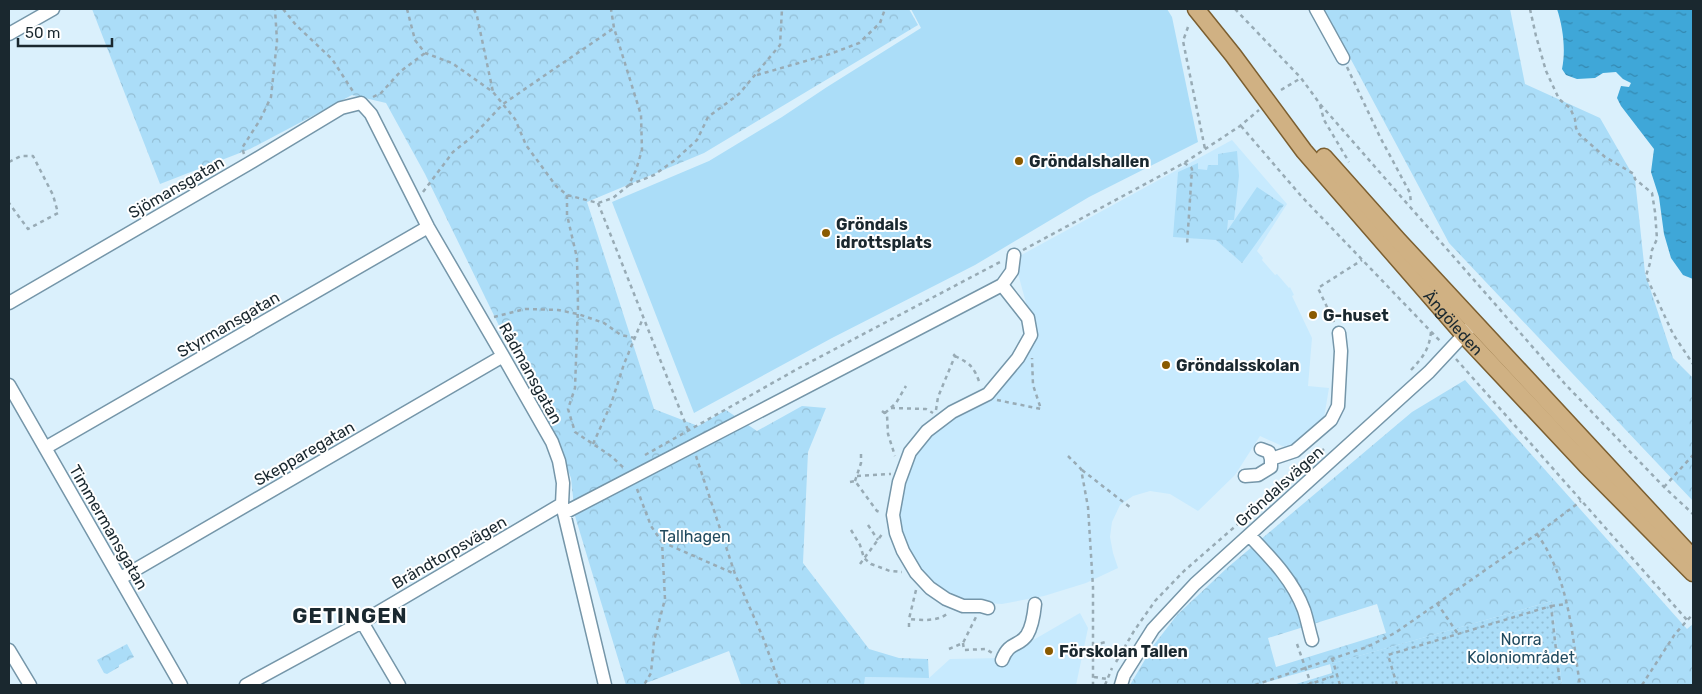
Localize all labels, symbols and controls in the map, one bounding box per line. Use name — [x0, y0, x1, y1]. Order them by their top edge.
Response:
scale bar — [18, 15, 111, 47]
text: 50 m — [25, 24, 60, 42]
street label: Sjömansgatan — [125, 152, 227, 222]
place label: Gröndalshallen — [1029, 152, 1150, 171]
marker: Gröndalshallen — [1013, 155, 1025, 167]
place label: Gröndals idrottsplats — [836, 215, 932, 252]
marker: Gröndals idrottsplats — [820, 227, 832, 239]
street label: Styrmansgatan — [174, 287, 283, 361]
street label: Ängöleden — [1419, 287, 1487, 359]
place label: G-huset — [1323, 306, 1389, 325]
marker: G-huset — [1307, 309, 1319, 321]
street label: Rådmansgatan — [495, 319, 566, 427]
place label: Gröndalsskolan — [1176, 356, 1300, 375]
marker: Gröndalsskolan — [1160, 359, 1172, 371]
street label: Skepparegatan — [251, 417, 358, 490]
street label: Gröndalsvägen — [1232, 442, 1327, 531]
street label: Timmermansgatan — [65, 462, 152, 593]
street label: Brändtorpsvägen — [389, 512, 510, 593]
park label: Tallhagen — [659, 527, 731, 546]
district label: GETINGEN — [292, 603, 408, 628]
park label: Norra Koloniområdet — [1467, 630, 1575, 667]
place label: Förskolan Tallen — [1059, 642, 1188, 661]
marker: Förskolan Tallen — [1043, 645, 1055, 657]

